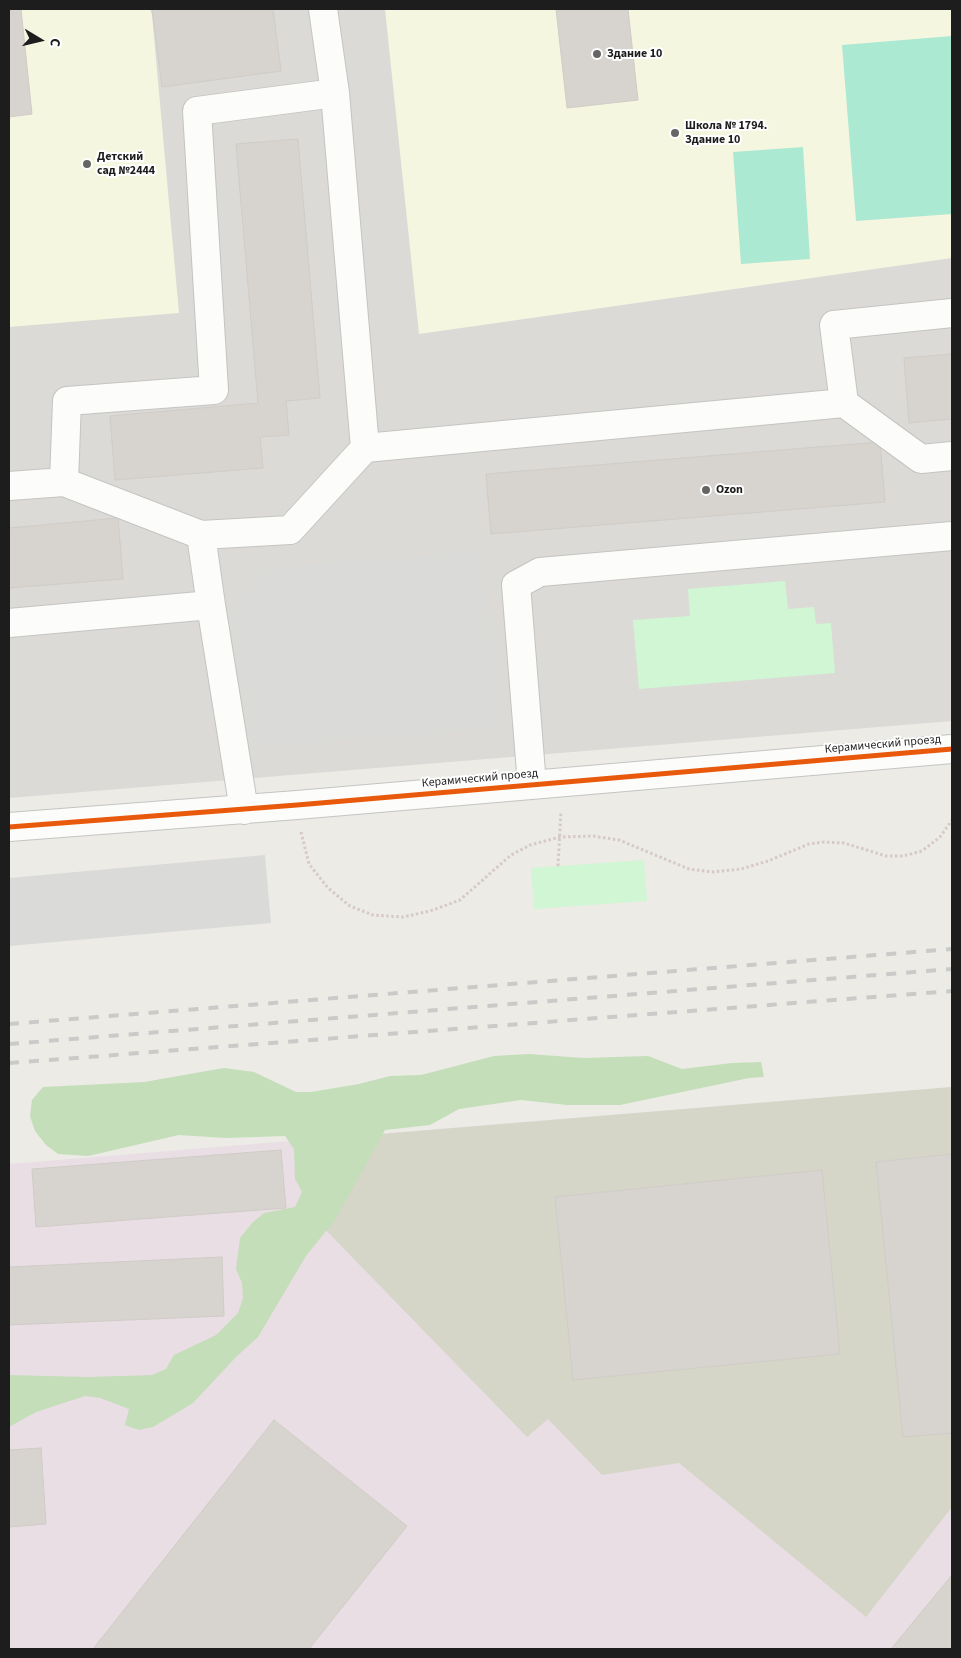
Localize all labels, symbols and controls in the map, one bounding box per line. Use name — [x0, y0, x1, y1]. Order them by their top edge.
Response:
north arrow — [15, 15, 65, 65]
text: С — [44, 37, 65, 48]
place label: Здание 10 — [607, 47, 662, 61]
marker: Здание 10 — [591, 48, 603, 60]
place label: Школа № 1794. Здание 10 — [685, 119, 767, 147]
marker: Школа № 1794. Здание 10 — [669, 127, 681, 139]
place label: Детский сад №2444 — [97, 150, 155, 178]
marker: Детский сад №2444 — [81, 158, 93, 170]
place label: Ozon — [716, 483, 743, 497]
marker: Ozon — [700, 484, 712, 496]
street label: Керамический проезд — [824, 733, 942, 757]
street label: Керамический проезд — [421, 767, 539, 791]

